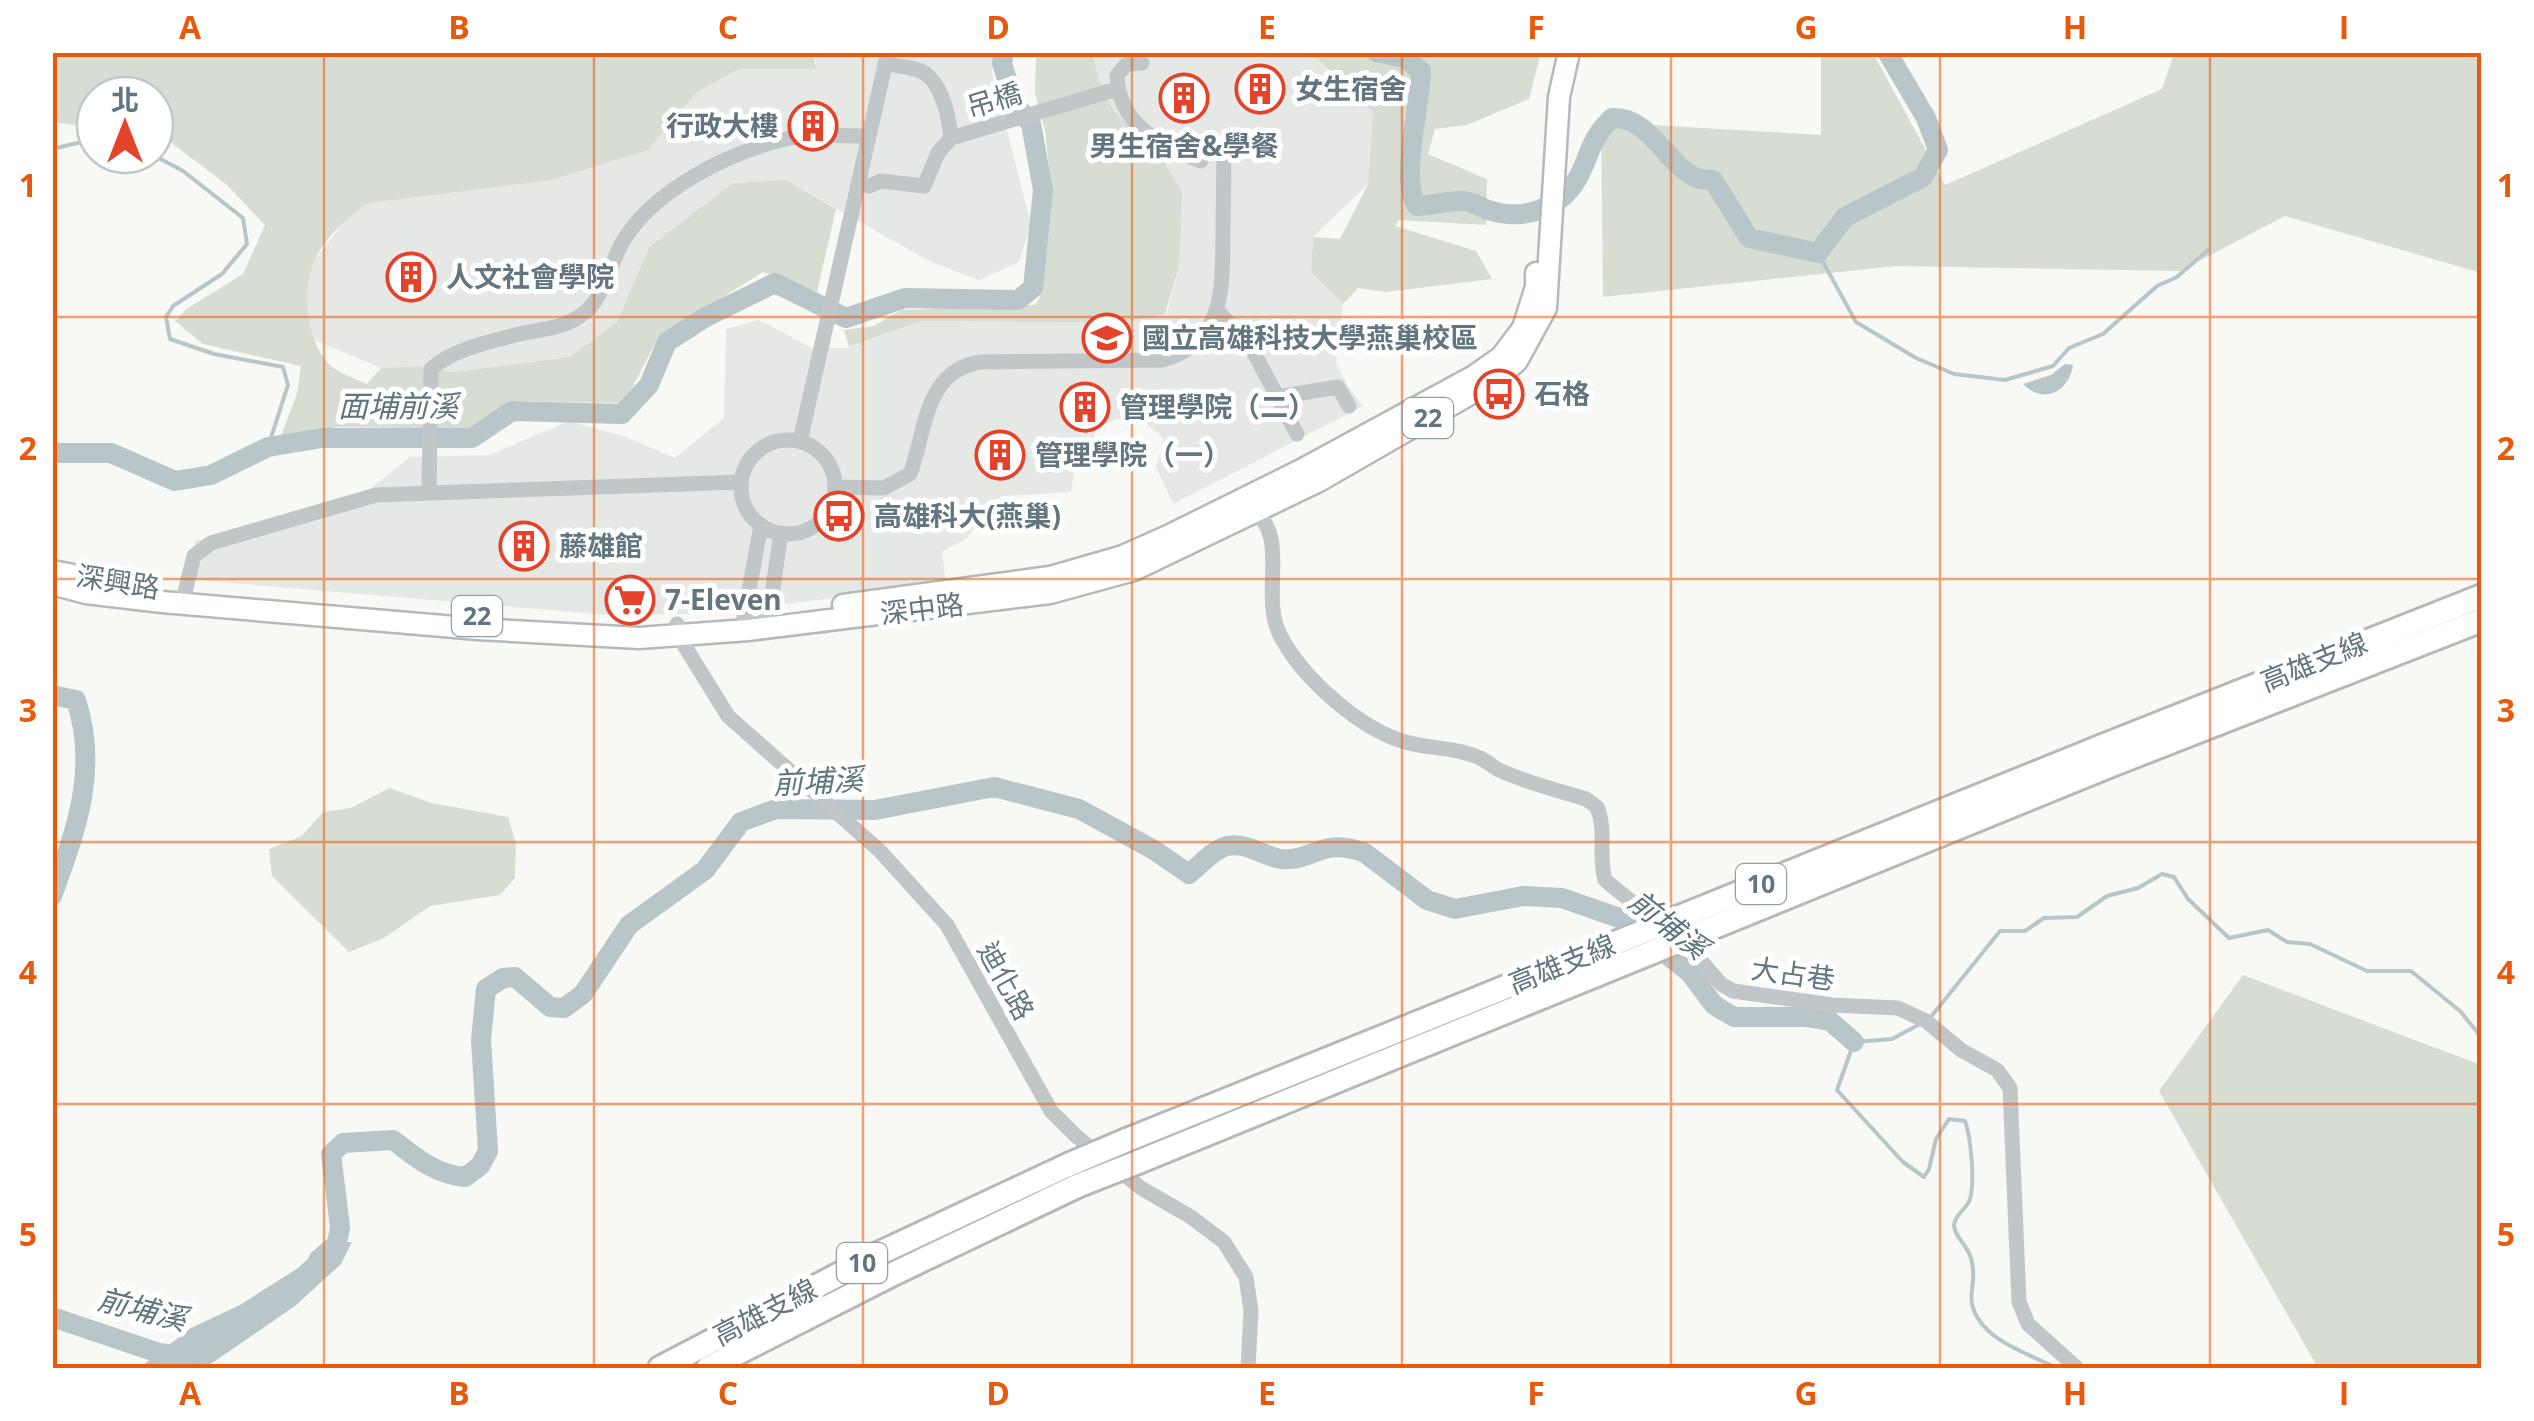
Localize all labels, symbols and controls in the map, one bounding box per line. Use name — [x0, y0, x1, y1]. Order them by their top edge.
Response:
text: A — [179, 5, 202, 48]
text: B — [448, 5, 470, 48]
text: C — [718, 5, 738, 48]
text: D — [986, 5, 1010, 48]
text: E — [1258, 5, 1276, 48]
text: F — [1527, 5, 1545, 48]
text: G — [1794, 5, 1818, 48]
text: H — [2063, 5, 2087, 48]
text: I — [2339, 5, 2349, 48]
building icon: 女生宿舍 — [1234, 63, 1286, 115]
place label: 女生宿舍 — [1295, 69, 1407, 107]
building icon: 男生宿舍&學餐 — [1158, 72, 1210, 124]
street label: 吊橋 — [961, 73, 1026, 125]
north arrow — [75, 75, 175, 175]
text: 北 — [111, 80, 139, 118]
building icon: 行政大樓 — [787, 100, 839, 152]
place label: 行政大樓 — [666, 106, 778, 144]
place label: 男生宿舍&學餐 — [1089, 126, 1279, 164]
text: 1 — [19, 163, 37, 206]
text: 1 — [2497, 163, 2515, 206]
building icon: 人文社會學院 — [385, 251, 437, 303]
place label: 人文社會學院 — [446, 257, 614, 295]
school or university icon: 國立高雄科技大學燕巢校區 — [1081, 312, 1133, 364]
place label: 國立高雄科技大學燕巢校區 — [1142, 318, 1478, 356]
bus stop icon: 石格 — [1473, 368, 1525, 420]
place label: 石格 — [1534, 374, 1590, 412]
building icon: 管理學院（二） — [1059, 381, 1111, 433]
water label: 面埔前溪 — [338, 385, 462, 426]
place label: 管理學院（二） — [1120, 387, 1316, 425]
road number: 22 — [1403, 398, 1453, 438]
text: 2 — [19, 426, 37, 469]
text: 2 — [2497, 426, 2515, 469]
building icon: 管理學院（一） — [974, 429, 1026, 481]
place label: 管理學院（一） — [1035, 435, 1231, 473]
bus stop icon: 高雄科大(燕巢) — [813, 490, 865, 542]
place label: 高雄科大(燕巢) — [874, 496, 1061, 534]
building icon: 藤雄館 — [498, 520, 550, 572]
place label: 藤雄館 — [559, 526, 643, 564]
street label: 深興路 — [74, 556, 163, 606]
supermarket icon: 7-Eleven — [604, 574, 656, 626]
place label: 7-Eleven — [665, 580, 782, 618]
street label: 深中路 — [878, 584, 966, 632]
road number: 22 — [452, 596, 502, 636]
street label: 高雄支線 — [2255, 622, 2373, 700]
text: 3 — [19, 688, 37, 731]
text: 3 — [2497, 688, 2515, 731]
water label: 前埔溪 — [772, 757, 868, 803]
road number: 10 — [1736, 864, 1786, 904]
water label: 前埔溪 — [1621, 880, 1720, 970]
street label: 高雄支線 — [1503, 924, 1621, 1002]
street label: 迪化路 — [970, 935, 1044, 1026]
street label: 大占巷 — [1749, 948, 1837, 998]
text: 4 — [19, 950, 37, 993]
text: 4 — [2497, 950, 2515, 993]
text: 5 — [19, 1212, 37, 1255]
text: 5 — [2497, 1212, 2515, 1255]
road number: 10 — [837, 1243, 887, 1283]
street label: 高雄支線 — [706, 1269, 823, 1353]
water label: 前埔溪 — [94, 1278, 195, 1340]
text: A — [179, 1371, 202, 1414]
text: B — [448, 1371, 470, 1414]
text: C — [718, 1371, 738, 1414]
text: D — [986, 1371, 1010, 1414]
text: E — [1258, 1371, 1276, 1414]
text: F — [1527, 1371, 1545, 1414]
text: G — [1794, 1371, 1818, 1414]
text: H — [2063, 1371, 2087, 1414]
text: I — [2339, 1371, 2349, 1414]

